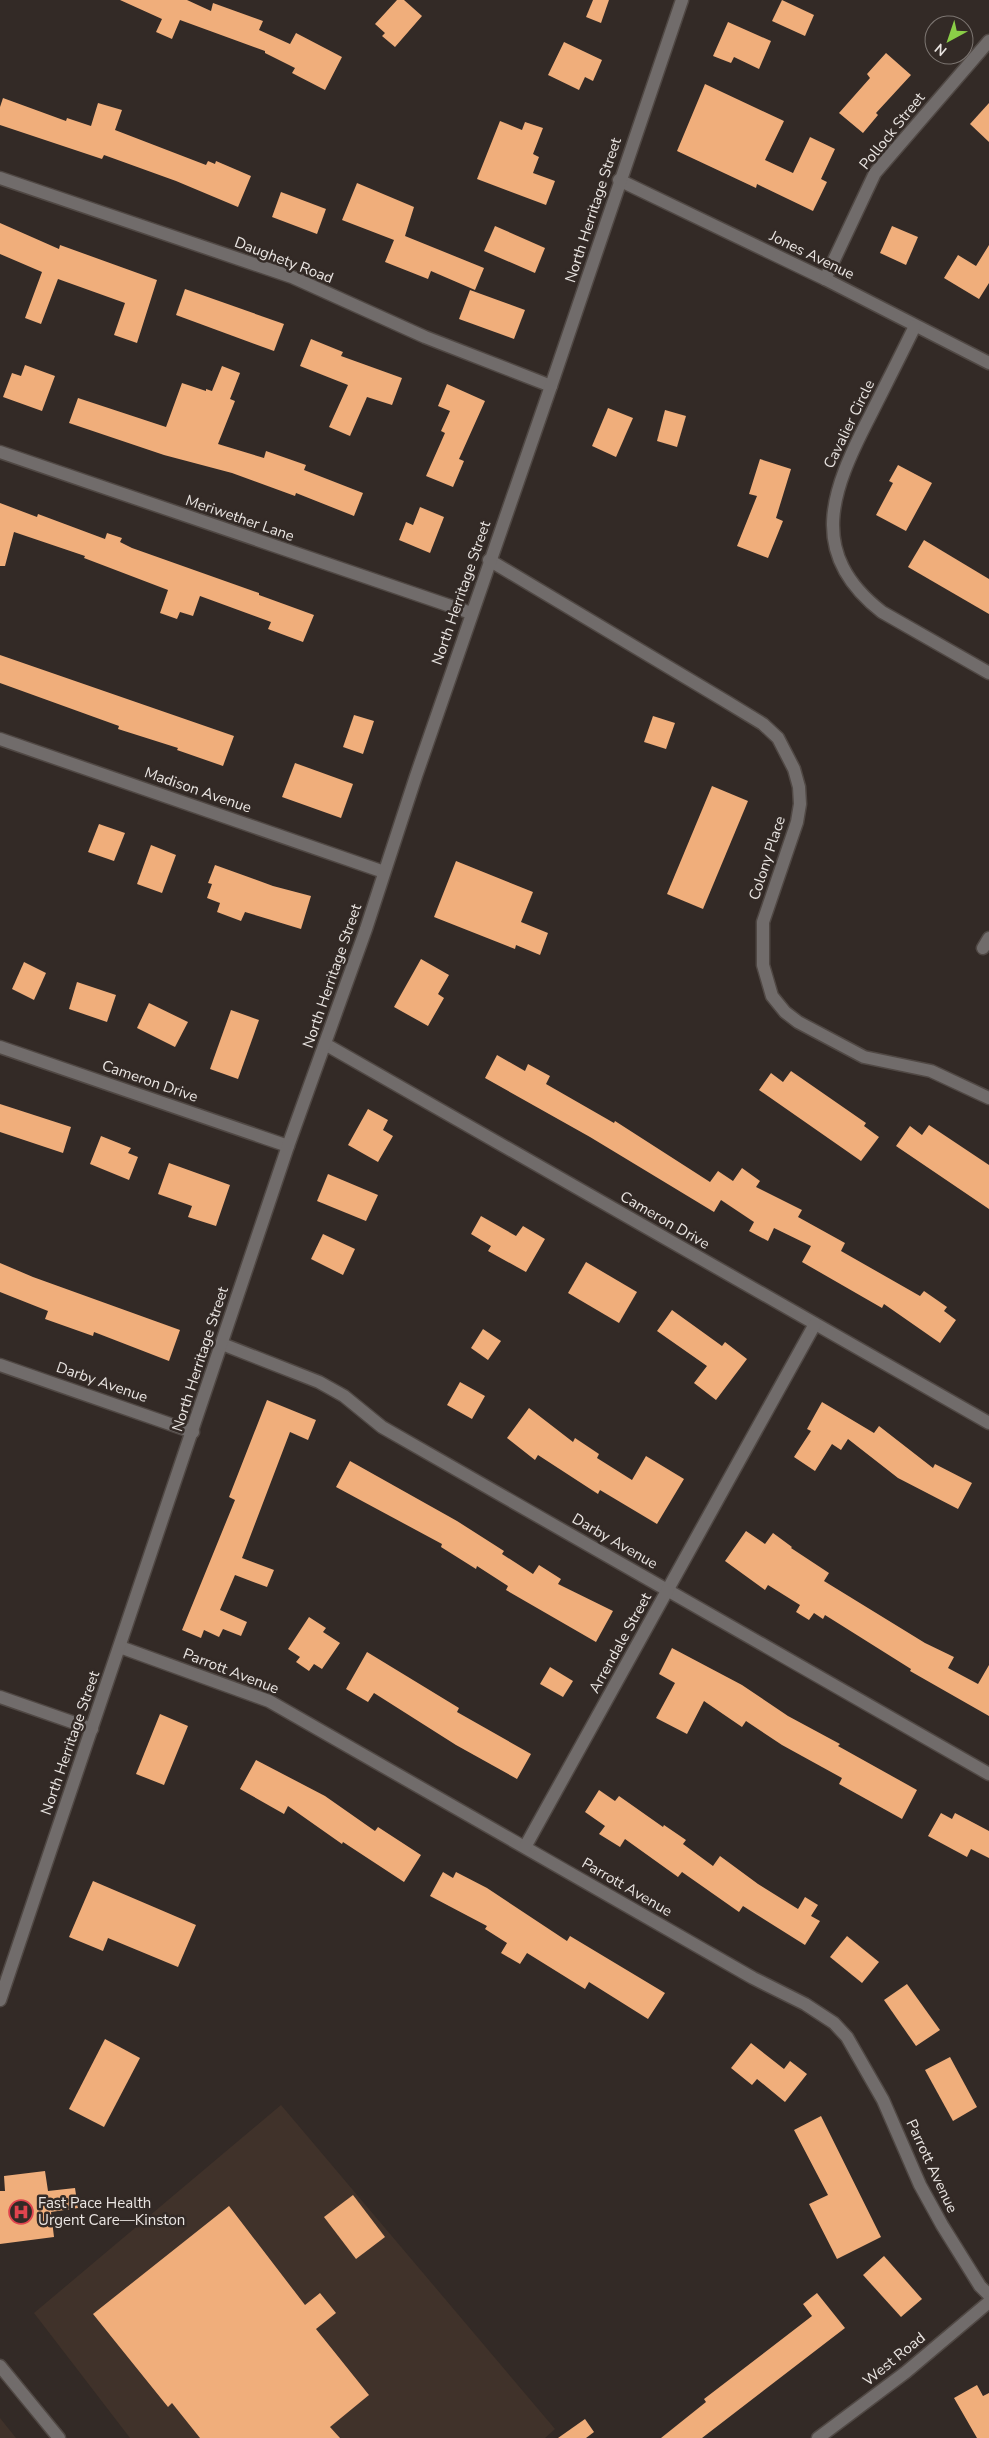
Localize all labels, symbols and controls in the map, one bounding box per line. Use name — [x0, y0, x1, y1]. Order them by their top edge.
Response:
north arrow — [924, 15, 974, 65]
text: N — [931, 39, 951, 60]
street label: Pollock Street — [855, 88, 930, 174]
street label: North Herritage Street — [560, 134, 626, 285]
street label: Jones Avenue — [765, 225, 858, 284]
street label: Daughety Road — [232, 232, 336, 288]
street label: Cavalier Circle — [819, 376, 879, 472]
street label: Meriwether Lane — [183, 490, 297, 546]
street label: North Herritage Street — [427, 518, 495, 668]
street label: Madison Avenue — [142, 762, 254, 818]
street label: Colony Place — [744, 813, 790, 903]
street label: North Herritage Street — [298, 901, 366, 1051]
street label: Cameron Drive — [99, 1055, 201, 1107]
street label: Cameron Drive — [617, 1186, 713, 1254]
street label: North Herritage Street — [167, 1283, 233, 1434]
street label: Darby Avenue — [53, 1357, 151, 1407]
street label: Darby Avenue — [569, 1508, 661, 1574]
street label: Arrendale Street — [584, 1589, 656, 1697]
street label: Parrott Avenue — [180, 1644, 282, 1698]
street label: North Herritage Street — [36, 1668, 104, 1818]
street label: Parrott Avenue — [578, 1853, 676, 1921]
street label: Parrott Avenue — [902, 2116, 962, 2216]
place label: Fast Pace Health Urgent Care—Kinston — [38, 2193, 185, 2230]
hospital icon: Fast Pace Health Urgent Care—Kinston — [8, 2199, 34, 2225]
street label: West Road — [859, 2328, 929, 2390]

